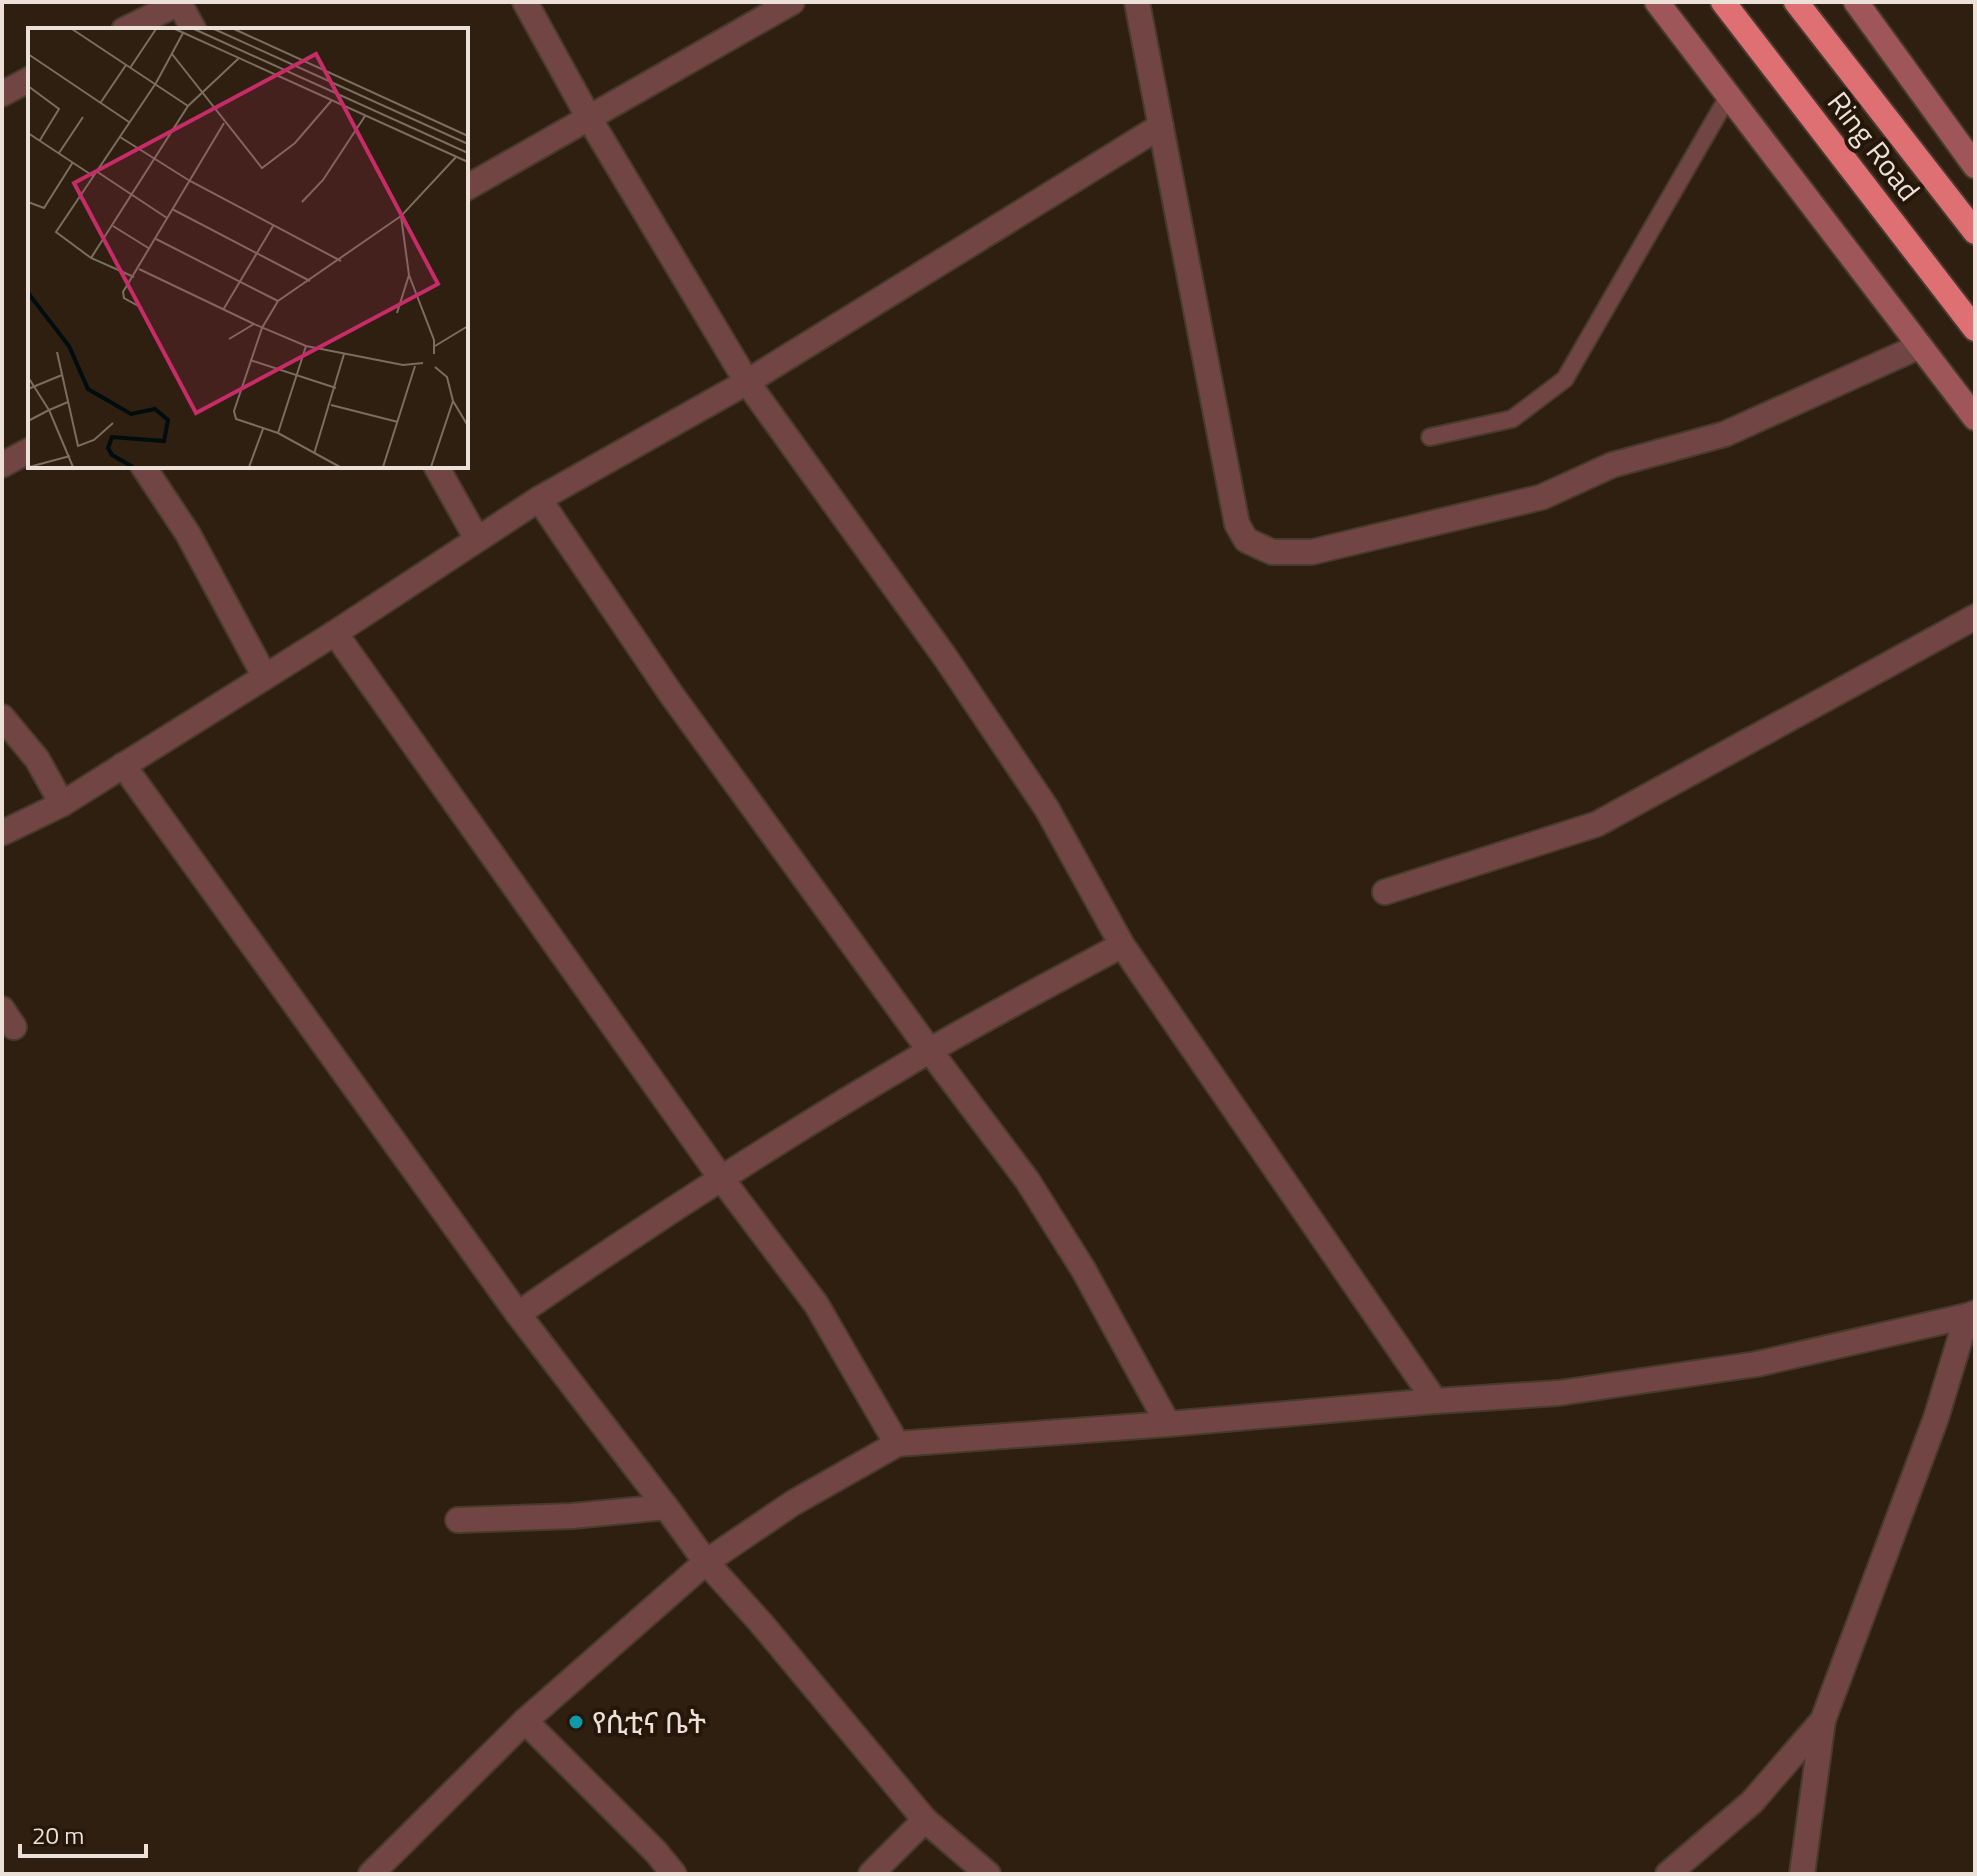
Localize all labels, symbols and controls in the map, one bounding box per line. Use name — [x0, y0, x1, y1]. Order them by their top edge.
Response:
inset map — [28, 28, 468, 468]
street label: Ring Road — [1816, 81, 1932, 211]
place label: የሲቲና ቤት — [592, 1699, 706, 1745]
marker: የሲቲና ቤት — [567, 1713, 585, 1731]
scale bar — [20, 1808, 146, 1858]
text: 20 m — [32, 1817, 84, 1853]

